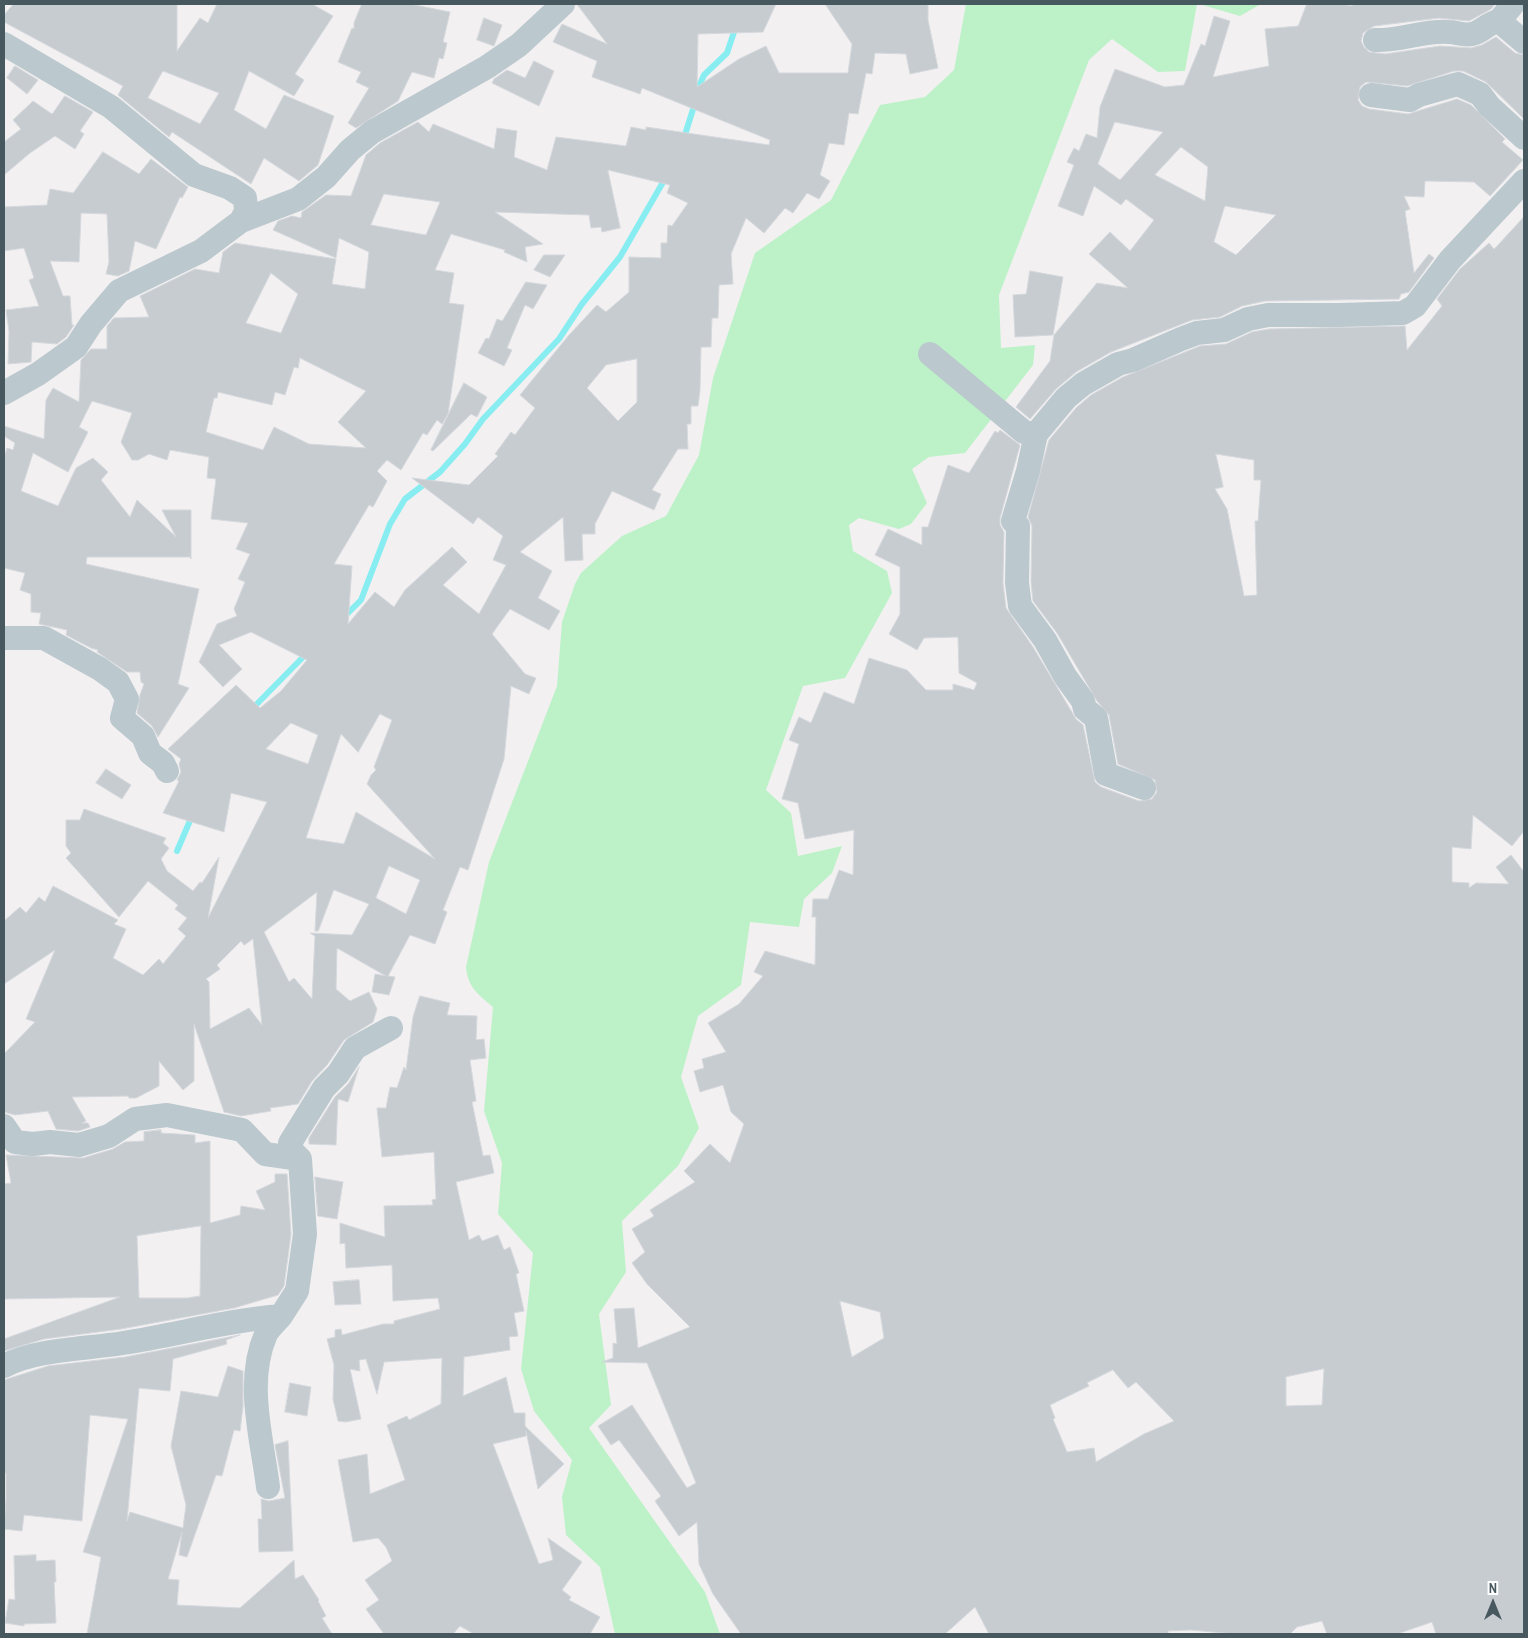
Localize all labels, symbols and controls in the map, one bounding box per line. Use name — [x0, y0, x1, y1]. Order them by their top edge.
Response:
north arrow — [1468, 1578, 1518, 1628]
text: N — [1489, 1579, 1497, 1597]

